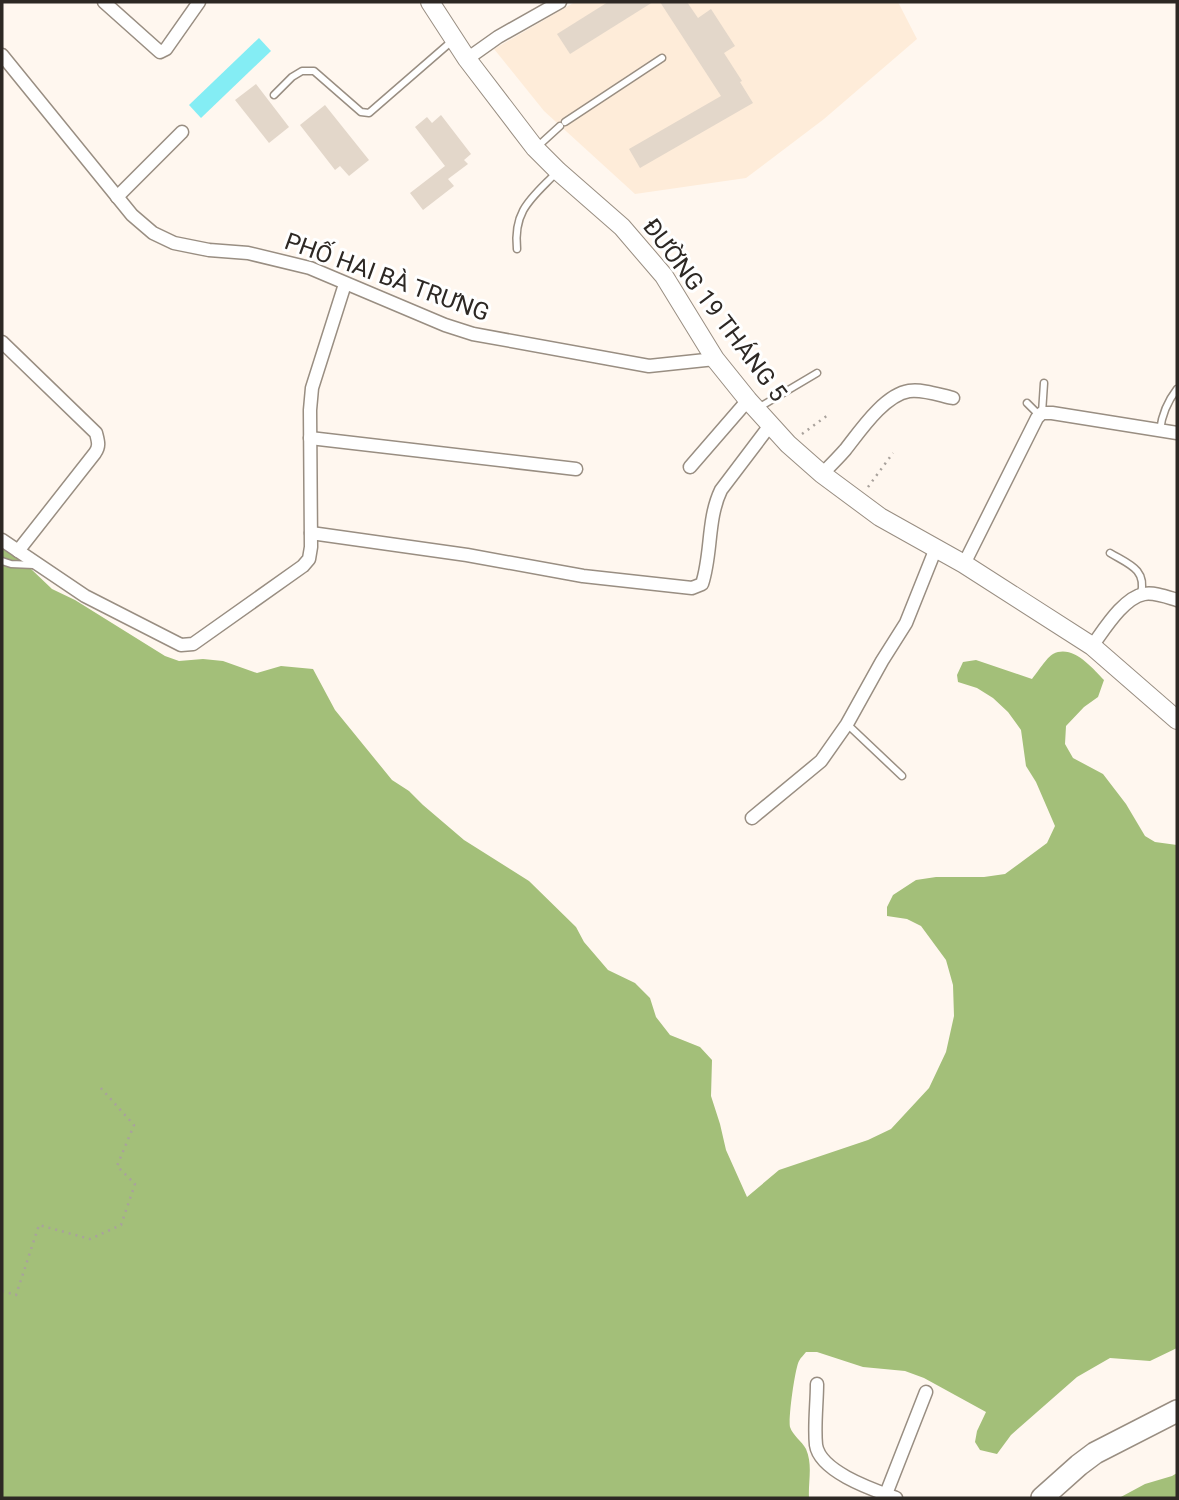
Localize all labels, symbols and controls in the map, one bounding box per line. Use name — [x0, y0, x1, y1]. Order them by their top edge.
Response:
street label: ĐƯỜNG 19 THÁNG 5 — [637, 213, 793, 407]
street label: PHỐ HAI BÀ TRƯNG — [281, 225, 494, 327]

